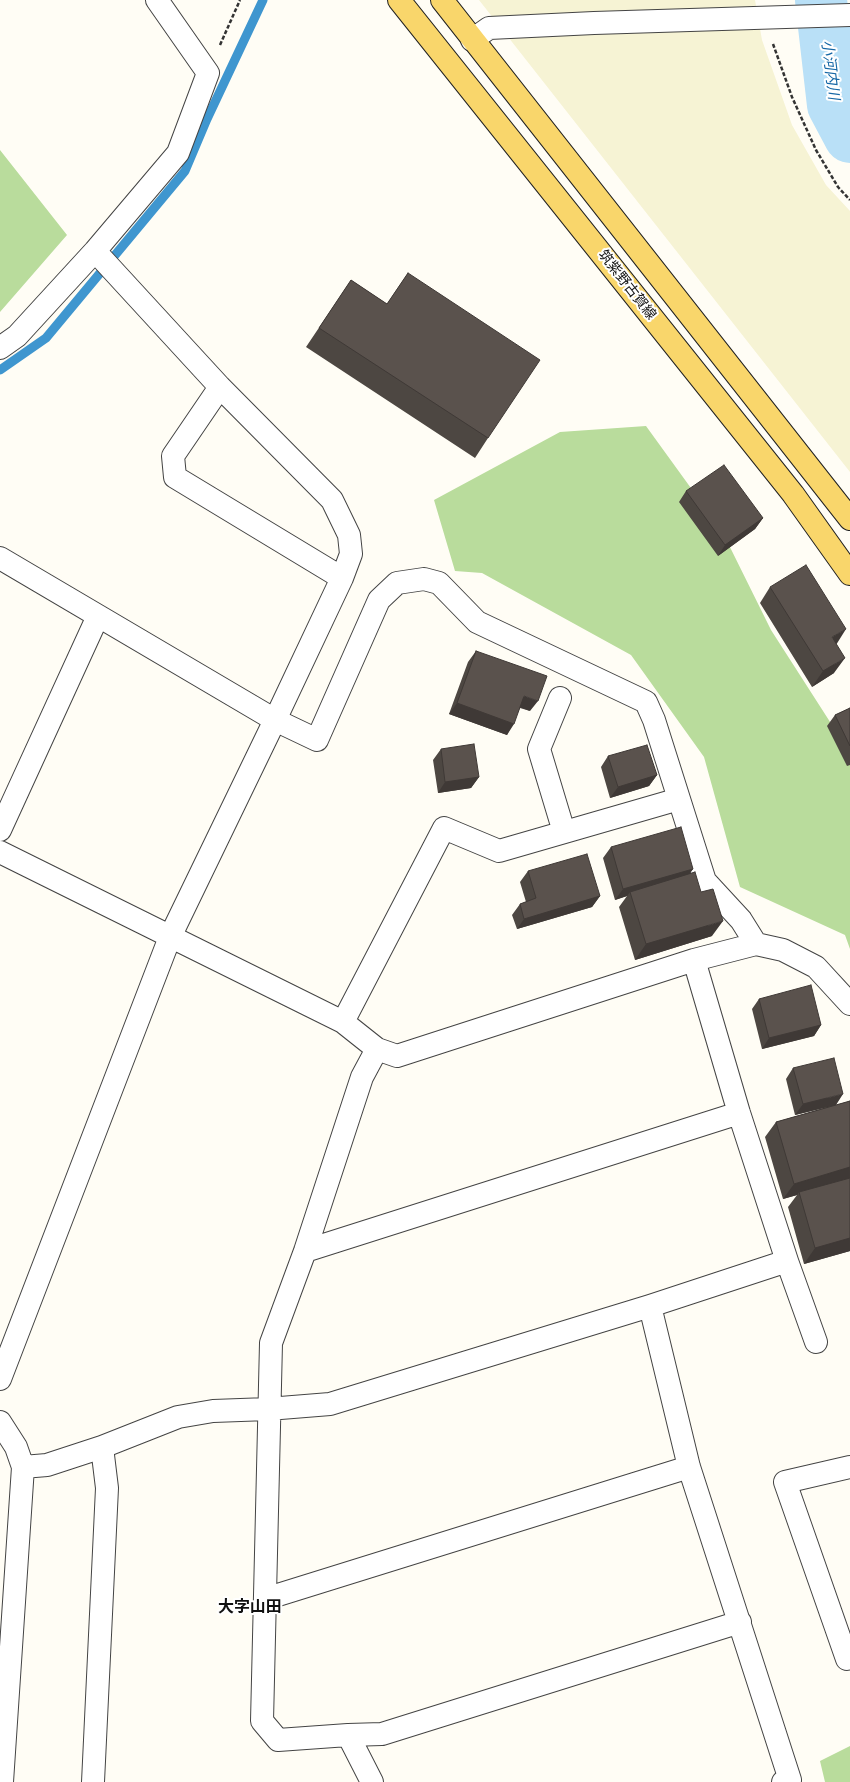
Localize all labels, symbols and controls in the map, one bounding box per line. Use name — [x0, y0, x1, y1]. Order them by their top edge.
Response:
water label: 小河内川 — [817, 39, 843, 101]
street label: 筑紫野古賀線 — [595, 247, 659, 323]
district label: 大字山田 — [218, 1597, 282, 1617]

